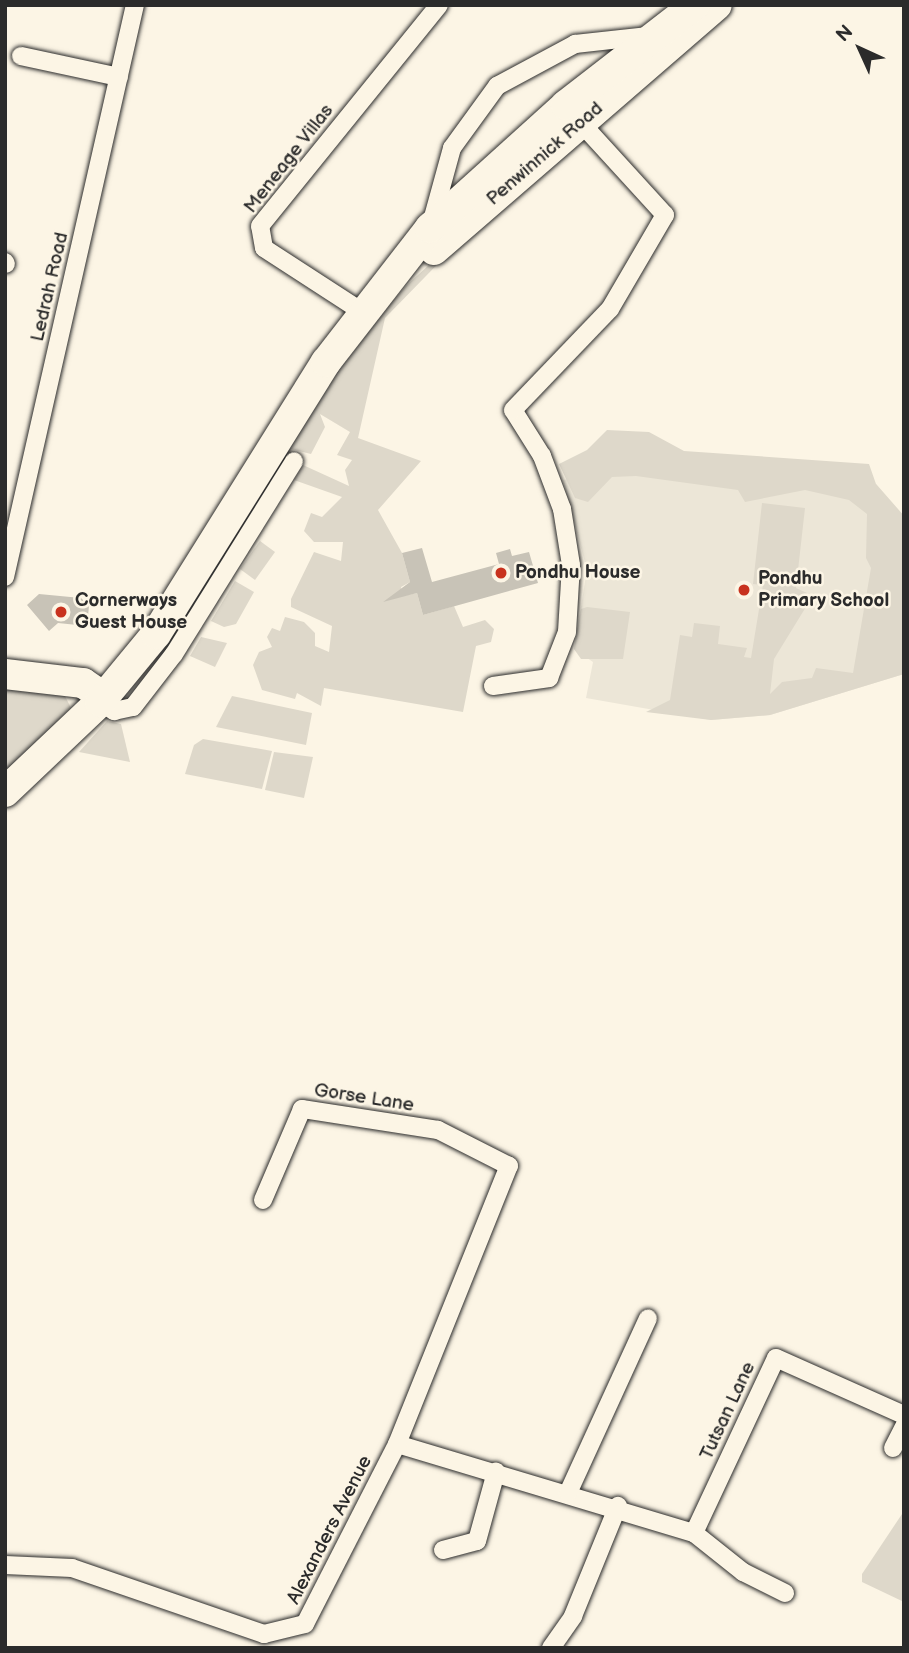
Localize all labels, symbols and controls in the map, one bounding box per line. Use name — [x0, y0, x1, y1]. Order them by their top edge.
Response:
north arrow — [825, 14, 895, 84]
text: N — [832, 21, 858, 47]
street label: Penwinnick Road — [482, 97, 608, 211]
street label: Meneage Villas — [239, 100, 339, 218]
street label: Ledrah Road — [26, 230, 74, 344]
place label: Pondhu House — [515, 562, 640, 584]
marker: Pondhu House — [493, 565, 509, 581]
place label: Pondhu Primary School — [758, 568, 890, 612]
marker: Pondhu Primary School — [736, 582, 752, 598]
place label: Cornerways Guest House — [75, 590, 187, 634]
marker: Cornerways Guest House — [53, 604, 69, 620]
street label: Gorse Lane — [312, 1079, 416, 1117]
street label: Tutsan Lane — [695, 1358, 761, 1464]
street label: Alexanders Avenue — [283, 1452, 377, 1608]

